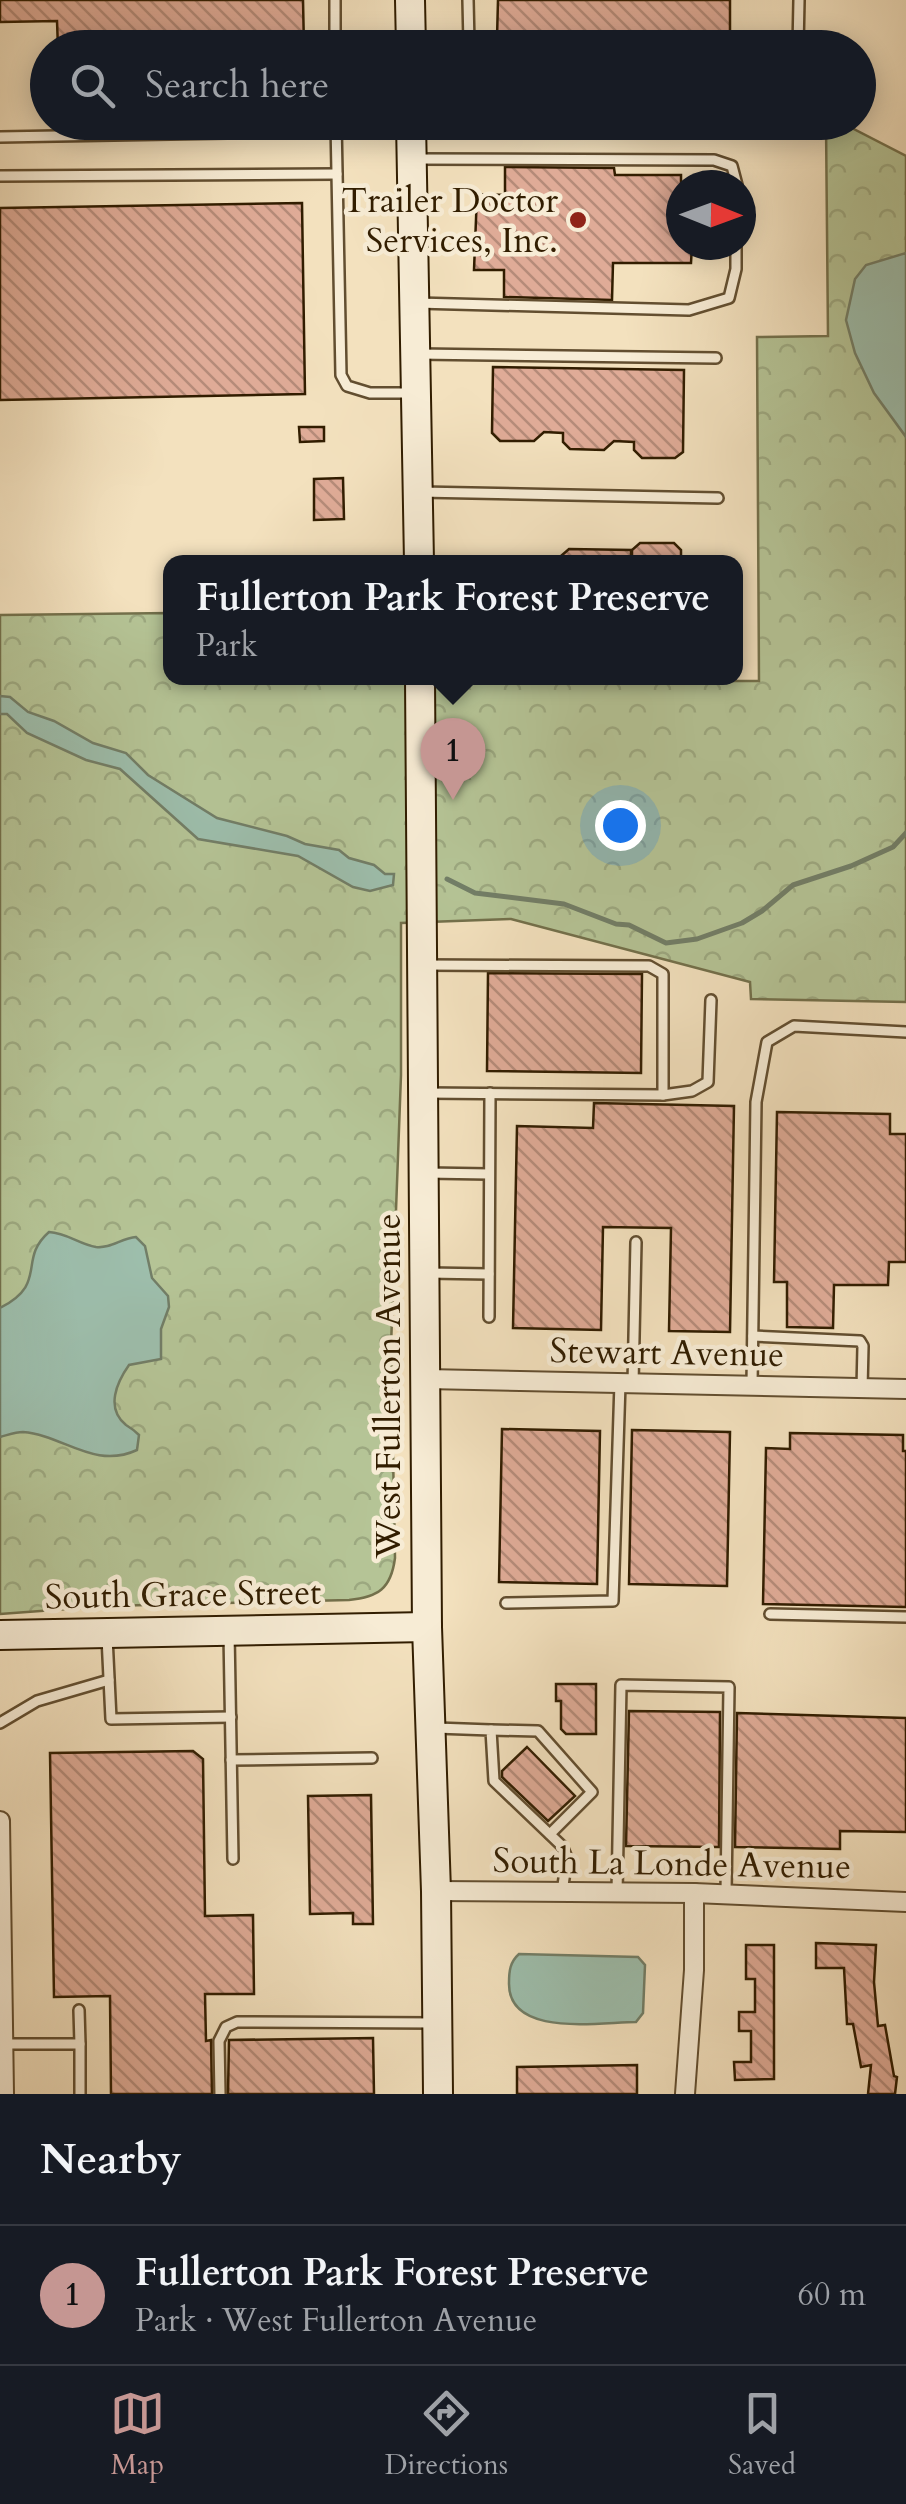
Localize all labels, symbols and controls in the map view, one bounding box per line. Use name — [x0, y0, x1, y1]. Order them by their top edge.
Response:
search box — [30, 30, 876, 140]
icon: search — [65, 58, 120, 113]
text: Search here — [145, 59, 329, 111]
north arrow — [666, 170, 756, 260]
place label: Trailer Doctor Services, Inc. — [342, 177, 558, 265]
marker: Trailer Doctor Services, Inc. — [567, 209, 589, 231]
popup — [163, 555, 743, 685]
text: Fullerton Park Forest Preserve — [196, 572, 710, 624]
text: Park — [196, 624, 258, 668]
pin: 1 — [420, 718, 486, 800]
your location — [595, 800, 646, 851]
street label: West Fullerton Avenue — [365, 1213, 413, 1560]
street label: Stewart Avenue — [549, 1327, 785, 1379]
street label: South Grace Street — [44, 1569, 322, 1621]
street label: South La Londe Avenue — [492, 1837, 852, 1891]
text: Nearby — [40, 2131, 182, 2188]
text: Fullerton Park Forest Preserve — [135, 2247, 649, 2299]
text: 1 — [64, 2273, 81, 2317]
text: 60 m — [798, 2273, 866, 2317]
text: Park · West Fullerton Avenue — [135, 2299, 537, 2343]
tab: Map — [110, 2386, 165, 2484]
tab: Directions — [385, 2386, 508, 2484]
tab: Saved — [728, 2386, 796, 2484]

